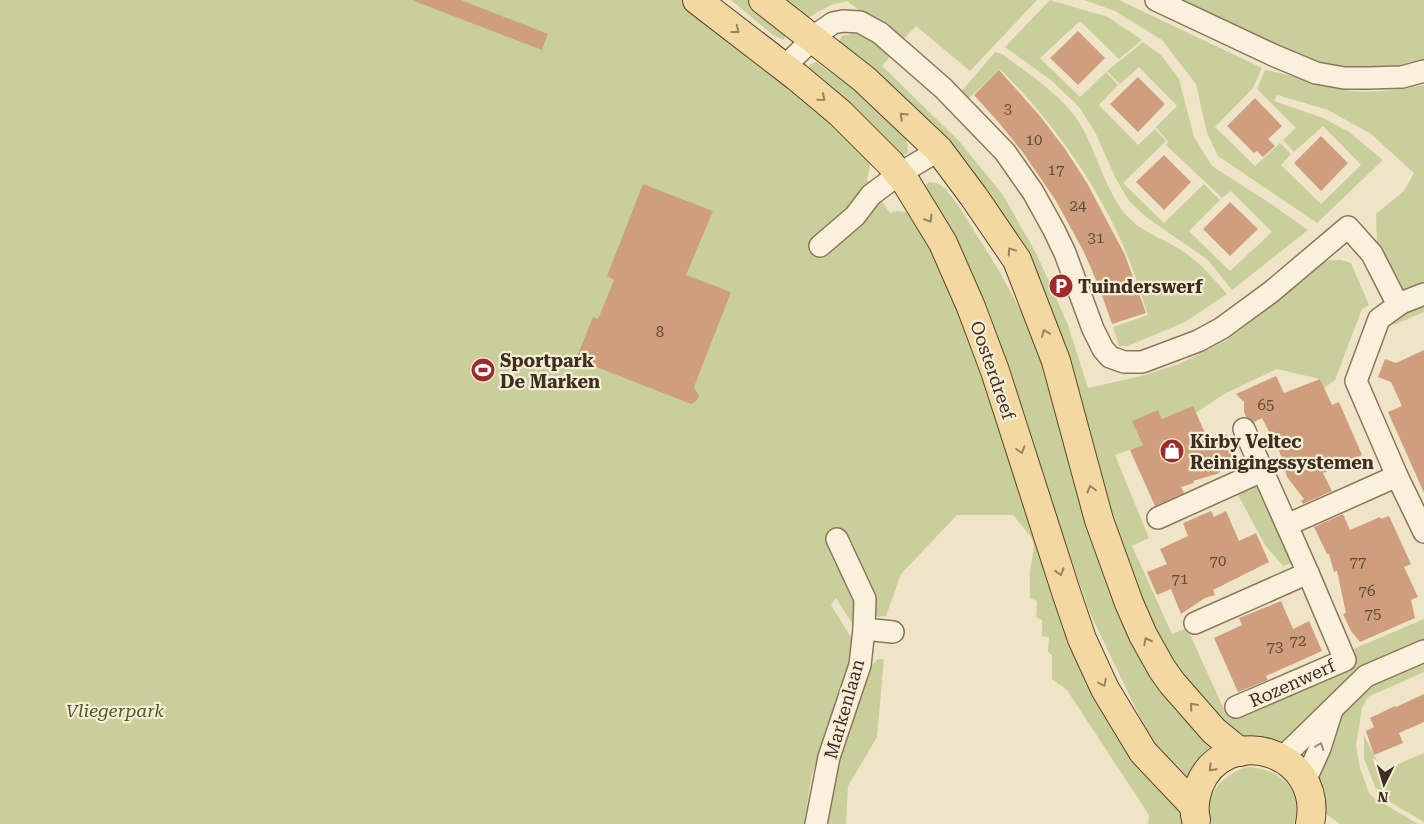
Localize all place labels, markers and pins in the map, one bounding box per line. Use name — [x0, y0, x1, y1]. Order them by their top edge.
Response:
parking icon: Tuinderswerf — [1048, 273, 1074, 299]
place label: Tuinderswerf — [1078, 276, 1204, 297]
place label: Sportpark De Marken — [500, 350, 600, 392]
sports icon: Sportpark De Marken — [470, 357, 496, 383]
place label: Kirby Veltec Reinigingssystemen — [1190, 431, 1374, 473]
shop icon: Kirby Veltec Reinigingssystemen — [1159, 438, 1185, 464]

